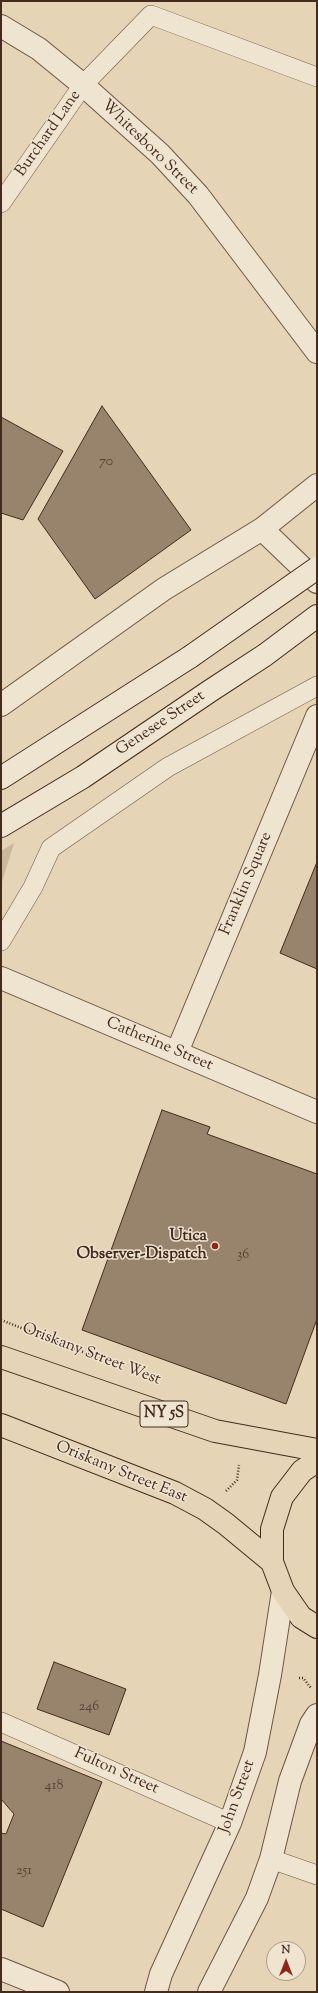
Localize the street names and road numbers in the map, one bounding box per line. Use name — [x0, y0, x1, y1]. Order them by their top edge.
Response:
street label: Burchard Lane — [12, 87, 86, 181]
street label: Whitesboro Street — [96, 97, 202, 199]
street label: Genesee Street — [113, 687, 209, 761]
street label: Franklin Square — [217, 830, 277, 938]
street label: Catherine Street — [103, 1014, 215, 1076]
street label: Oriskany Street West — [19, 1320, 163, 1390]
road number: NY 5S — [140, 1401, 188, 1427]
street label: Oriskany Street East — [52, 1438, 190, 1508]
street label: Fulton Street — [71, 1745, 161, 1799]
street label: John Street — [216, 1758, 260, 1836]

